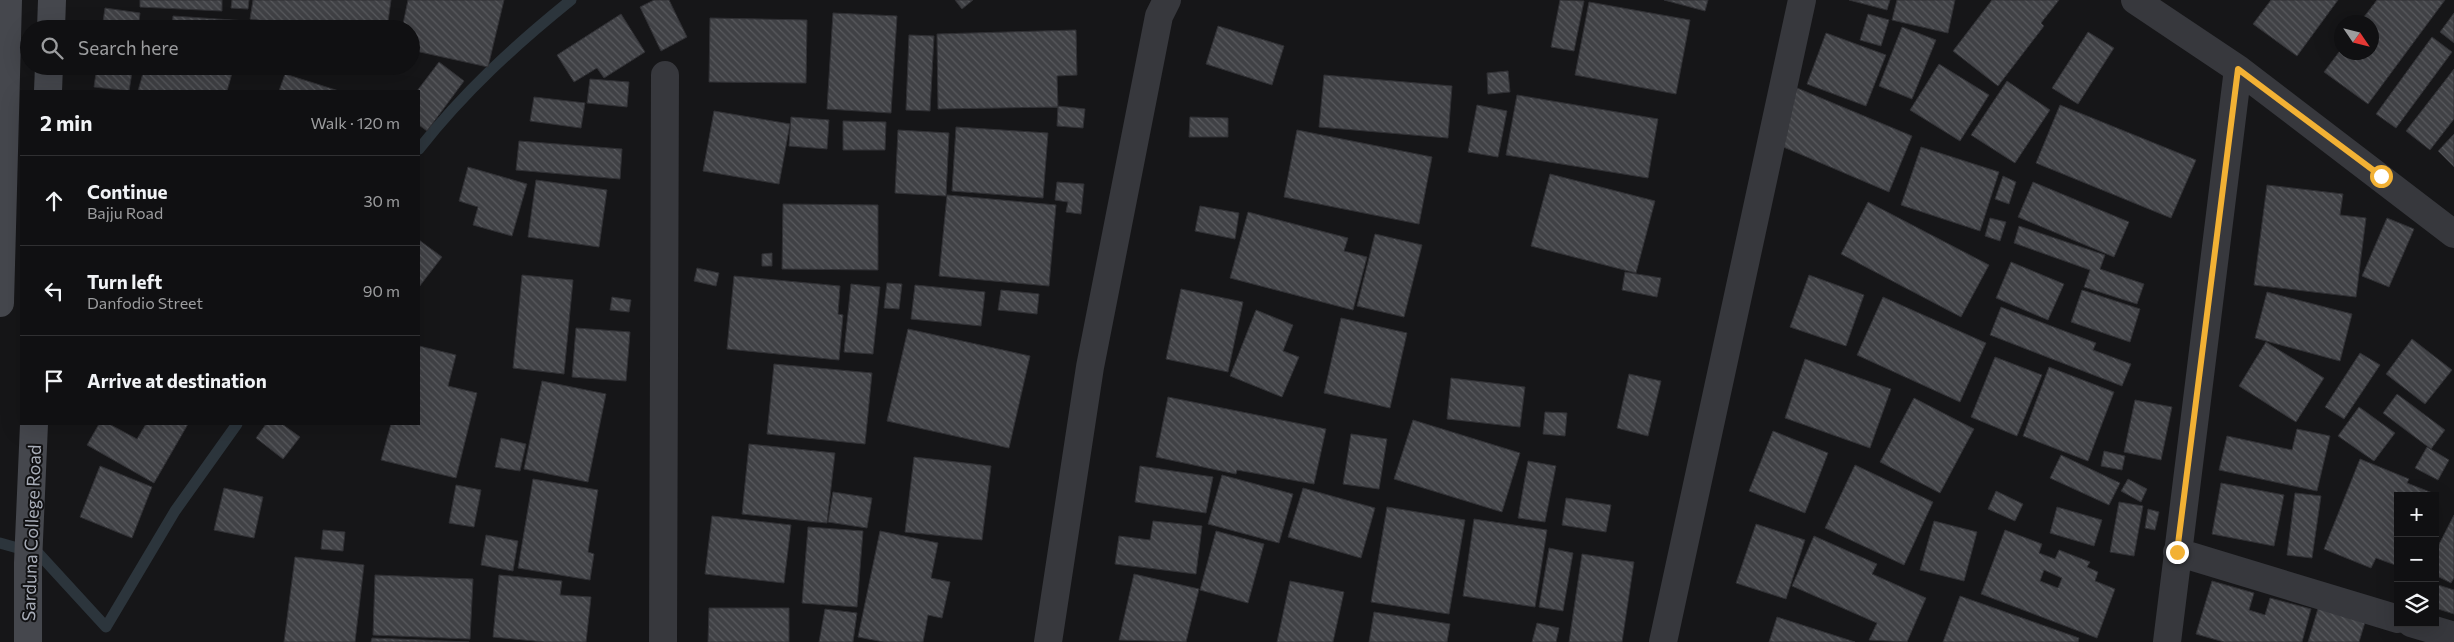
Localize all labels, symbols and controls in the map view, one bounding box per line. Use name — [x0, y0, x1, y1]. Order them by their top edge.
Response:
north arrow — [2334, 15, 2379, 60]
search box — [20, 20, 420, 75]
icon: search — [38, 34, 66, 62]
text: Search here — [78, 36, 178, 59]
text: 2 min — [40, 110, 92, 135]
text: Walk · 120 m — [310, 113, 400, 132]
route start — [2370, 165, 2393, 188]
text: Continue — [87, 180, 167, 203]
icon: ahead — [40, 187, 68, 215]
text: 30 m — [363, 191, 400, 210]
text: Bajju Road — [87, 203, 163, 222]
text: Turn left — [87, 270, 162, 293]
icon: left — [40, 277, 68, 305]
text: 90 m — [363, 281, 400, 300]
text: Danfodio Street — [87, 293, 203, 312]
icon: arrive — [40, 367, 68, 395]
text: Arrive at destination — [87, 369, 267, 392]
street label: Sarduna College Road — [17, 444, 45, 622]
map controls — [2394, 492, 2439, 627]
button: + — [2394, 492, 2439, 537]
button: − — [2394, 537, 2439, 582]
route end — [2166, 541, 2189, 564]
button: layers — [2394, 582, 2439, 627]

